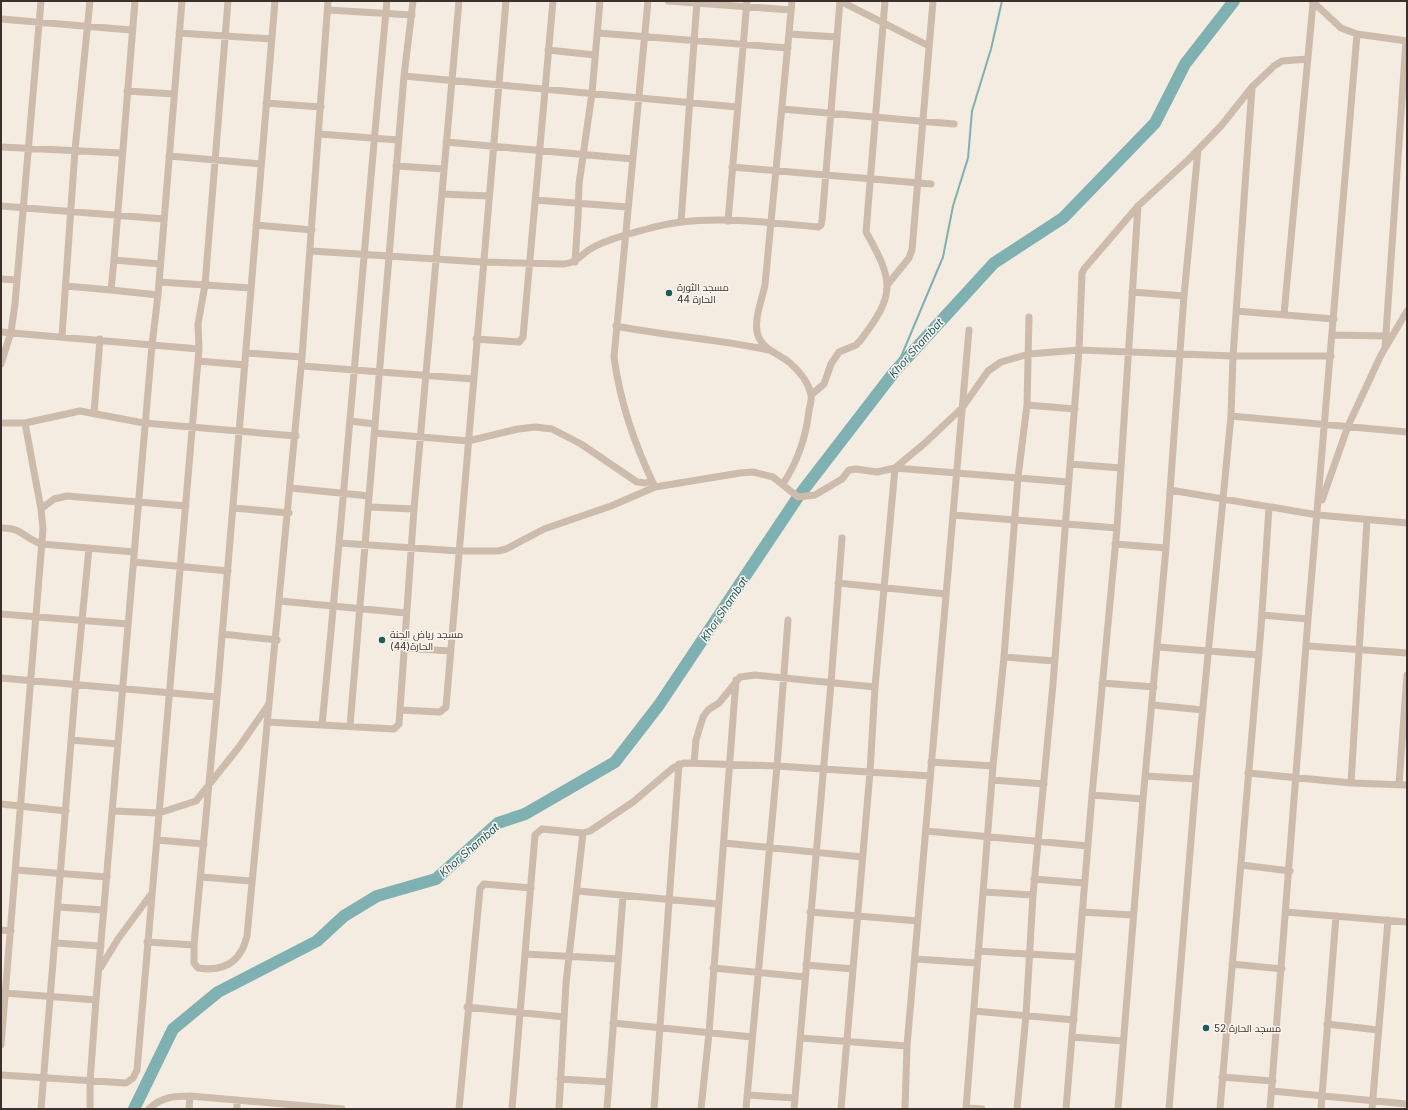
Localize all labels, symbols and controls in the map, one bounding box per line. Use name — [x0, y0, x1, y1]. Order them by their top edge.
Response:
place label: مسجد الثورة الحارة 44 — [677, 281, 729, 305]
marker: مسجد الثورة الحارة 44 — [664, 288, 674, 298]
water label: Khor Shambat — [886, 315, 946, 380]
water label: Khor Shambat — [697, 574, 751, 644]
place label: مسجد رياض الجنة الحارة(44) — [390, 628, 463, 652]
marker: مسجد رياض الجنة الحارة(44) — [377, 635, 387, 645]
water label: Khor Shambat — [436, 820, 502, 880]
place label: مسجد الحارة 52 — [1214, 1022, 1281, 1034]
marker: مسجد الحارة 52 — [1201, 1023, 1211, 1033]

